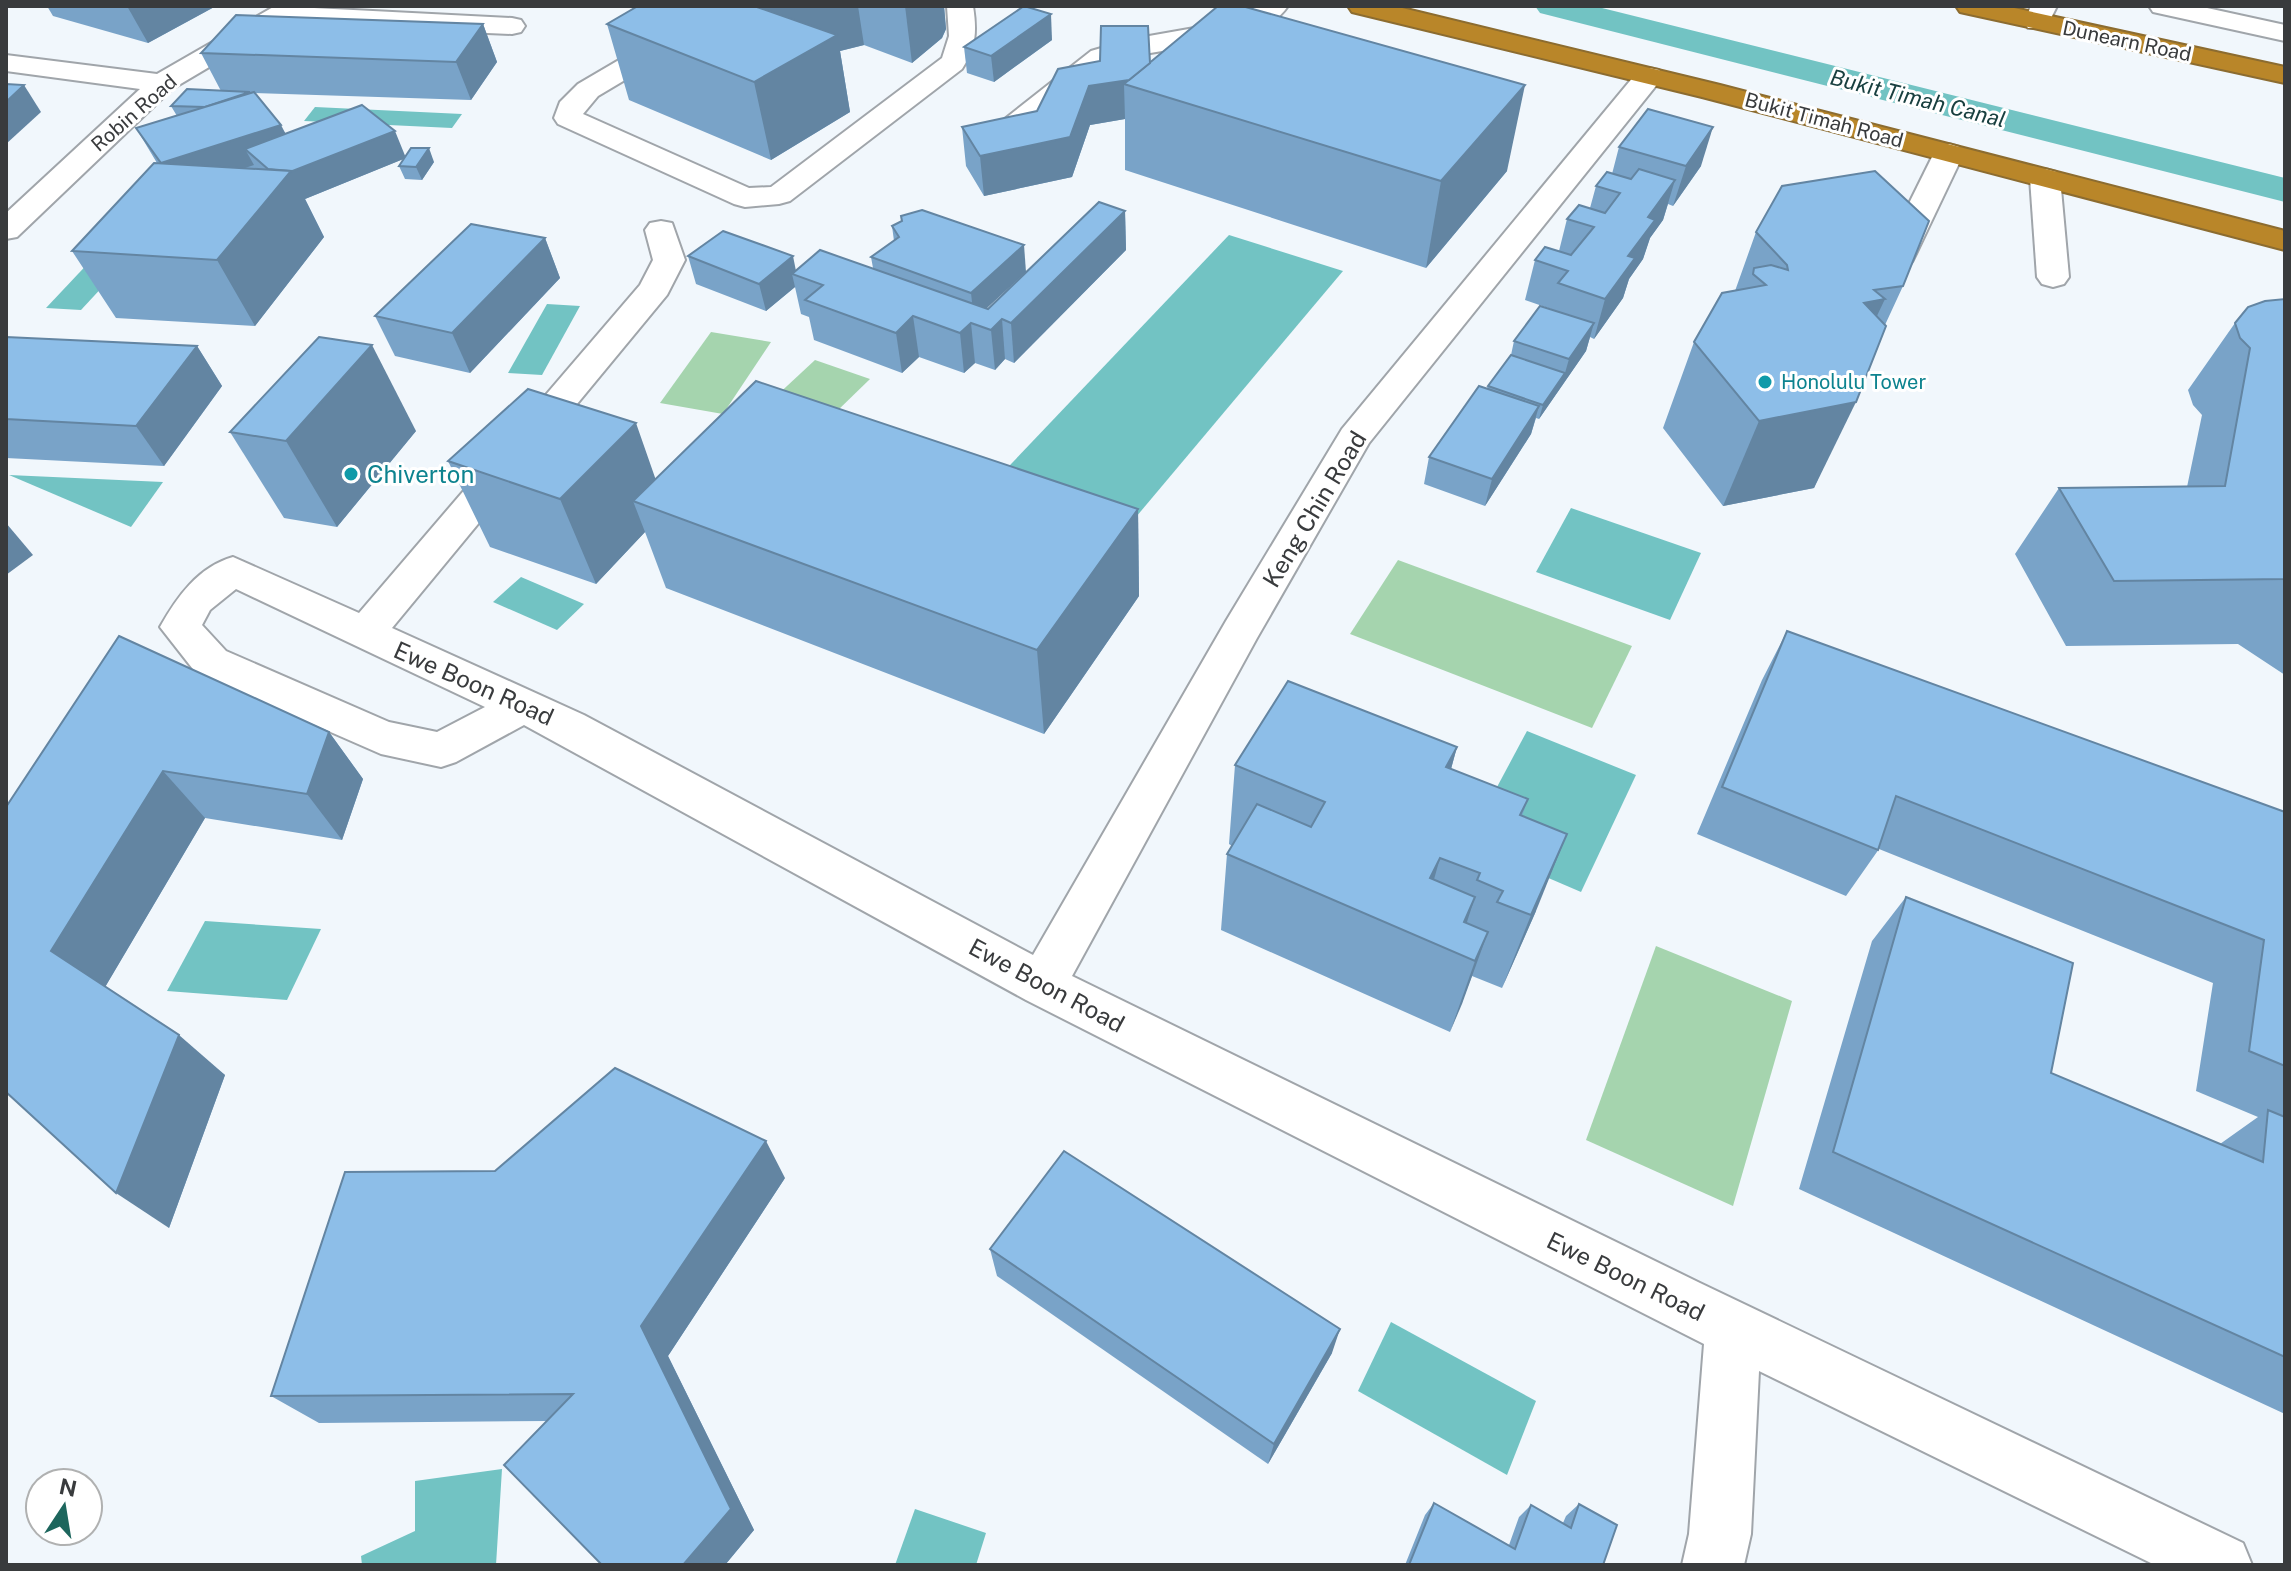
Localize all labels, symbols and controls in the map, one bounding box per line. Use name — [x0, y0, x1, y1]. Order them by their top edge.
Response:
street label: Dunearn Road — [2060, 16, 2194, 66]
water label: Bukit Timah Canal — [1828, 64, 2008, 132]
street label: Robin Road — [86, 69, 182, 157]
street label: Bukit Timah Road — [1742, 87, 1906, 153]
place label: Honolulu Tower — [1781, 370, 1926, 394]
marker: Honolulu Tower — [1756, 373, 1774, 391]
street label: Keng Chin Road — [1256, 426, 1372, 592]
place label: Chiverton — [367, 460, 474, 488]
marker: Chiverton — [342, 465, 360, 483]
street label: Ewe Boon Road — [390, 635, 558, 731]
street label: Ewe Boon Road — [964, 932, 1130, 1038]
street label: Ewe Boon Road — [1543, 1226, 1709, 1326]
north arrow — [24, 1467, 104, 1547]
text: N — [57, 1473, 79, 1502]

